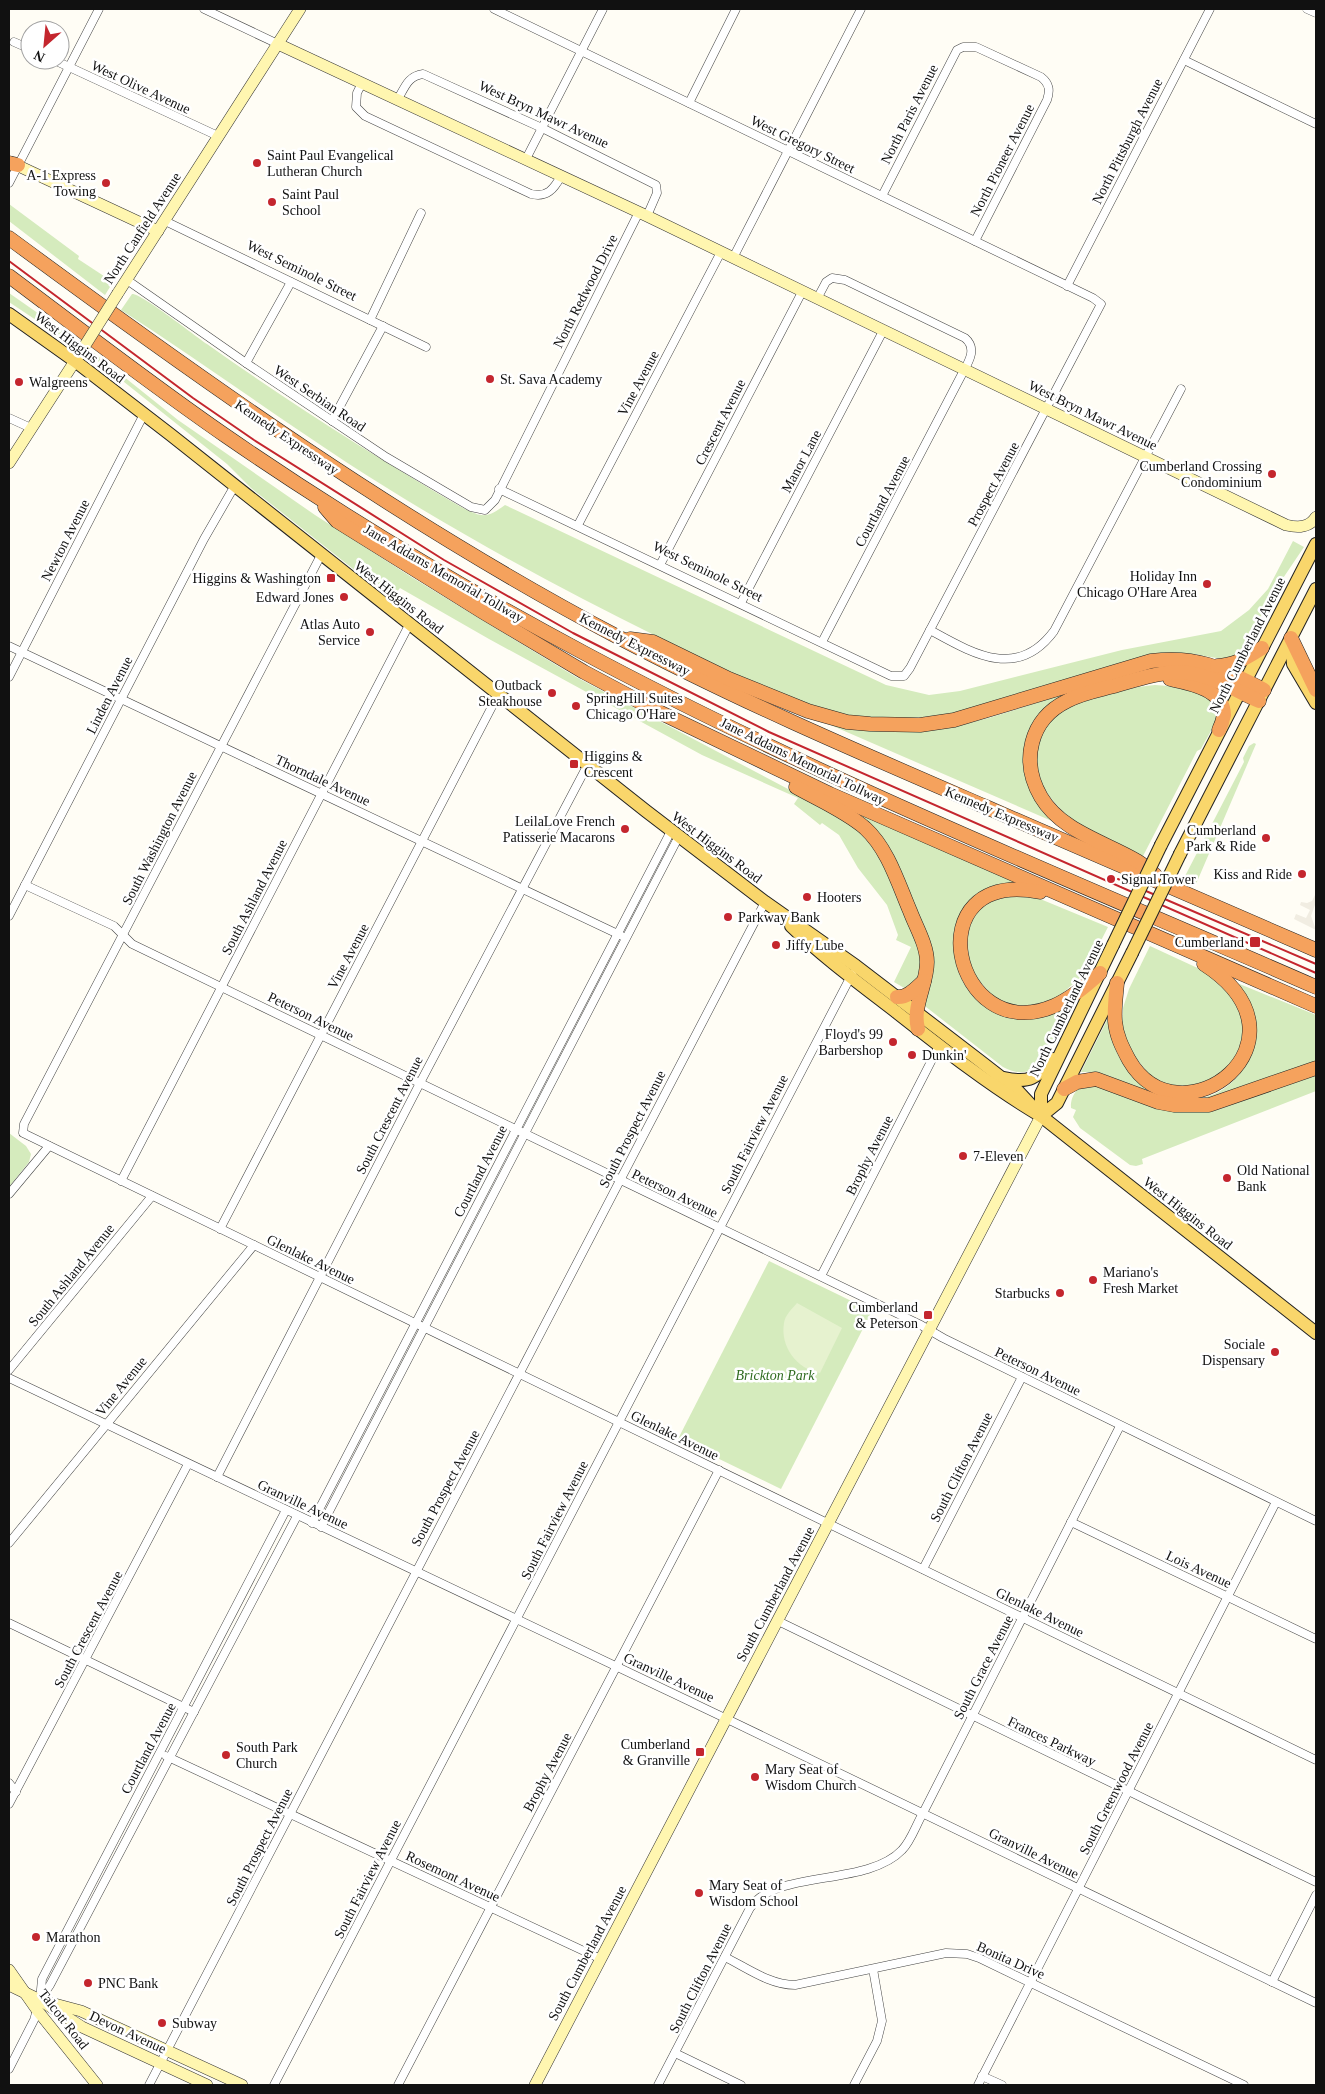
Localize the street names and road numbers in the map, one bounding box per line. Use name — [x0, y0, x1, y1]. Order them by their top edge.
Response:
street label: West Olive Avenue — [89, 58, 193, 117]
street label: North Paris Avenue — [878, 62, 941, 166]
street label: North Pittsburgh Avenue — [1089, 76, 1166, 206]
street label: West Bryn Mawr Avenue — [477, 78, 611, 151]
street label: North Pioneer Avenue — [968, 102, 1037, 219]
street label: West Gregory Street — [748, 113, 857, 176]
street label: North Canfield Avenue — [101, 170, 184, 287]
street label: North Redwood Drive — [550, 232, 621, 350]
street label: West Seminole Street — [244, 237, 359, 304]
street label: West Higgins Road — [32, 309, 128, 386]
street label: Vine Avenue — [615, 348, 662, 418]
street label: West Serbian Road — [271, 362, 368, 435]
street label: Crescent Avenue — [692, 377, 749, 468]
street label: West Bryn Mawr Avenue — [1026, 378, 1160, 453]
street label: Kennedy Expressway — [232, 397, 341, 478]
street label: Manor Lane — [779, 427, 824, 495]
street label: Prospect Avenue — [965, 439, 1022, 529]
street label: Courtland Avenue — [852, 453, 913, 549]
street label: Newton Avenue — [38, 497, 92, 584]
street label: Jane Addams Memorial Tollway — [361, 521, 526, 625]
street label: West Seminole Street — [650, 538, 765, 605]
street label: West Higgins Road — [351, 558, 446, 637]
street label: North Cumberland Avenue — [1207, 575, 1288, 716]
street label: Kennedy Expressway — [577, 610, 692, 679]
street label: Linden Avenue — [83, 654, 135, 736]
street label: Jane Addams Memorial Tollway — [718, 715, 888, 808]
street label: Thorndale Avenue — [273, 752, 373, 809]
street label: South Washington Avenue — [119, 769, 200, 907]
street label: Kennedy Expressway — [943, 784, 1061, 845]
street label: West Higgins Road — [669, 809, 765, 886]
street label: South Ashland Avenue — [219, 837, 290, 957]
street label: Vine Avenue — [325, 921, 372, 991]
street label: North Cumberland Avenue — [1027, 937, 1106, 1079]
street label: Peterson Avenue — [265, 989, 356, 1044]
street label: South Crescent Avenue — [353, 1054, 426, 1177]
street label: South Prospect Avenue — [596, 1068, 669, 1190]
street label: South Fairview Avenue — [718, 1072, 791, 1196]
street label: Brophy Avenue — [843, 1113, 896, 1197]
street label: Courtland Avenue — [451, 1123, 510, 1220]
street label: Peterson Avenue — [629, 1166, 720, 1221]
street label: West Higgins Road — [1140, 1174, 1235, 1253]
street label: South Ashland Avenue — [26, 1221, 117, 1329]
street label: Glenlake Avenue — [264, 1232, 357, 1287]
street label: Peterson Avenue — [992, 1344, 1083, 1399]
street label: Vine Avenue — [93, 1354, 150, 1419]
street label: Glenlake Avenue — [628, 1408, 721, 1463]
street label: South Clifton Avenue — [927, 1410, 996, 1525]
street label: South Prospect Avenue — [408, 1427, 482, 1549]
street label: South Fairview Avenue — [518, 1458, 591, 1582]
street label: Granville Avenue — [255, 1477, 350, 1532]
street label: South Cumberland Avenue — [733, 1524, 817, 1664]
street label: Lois Avenue — [1164, 1548, 1234, 1591]
street label: South Crescent Avenue — [51, 1568, 126, 1690]
street label: Glenlake Avenue — [993, 1585, 1086, 1640]
street label: South Grace Avenue — [951, 1613, 1016, 1722]
street label: Granville Avenue — [621, 1650, 716, 1705]
street label: Courtland Avenue — [118, 1700, 179, 1796]
street label: Frances Parkway — [1005, 1714, 1098, 1769]
street label: South Greenwood Avenue — [1076, 1719, 1156, 1857]
street label: Brophy Avenue — [520, 1730, 575, 1814]
street label: South Prospect Avenue — [223, 1786, 296, 1908]
street label: South Fairview Avenue — [331, 1817, 404, 1941]
street label: Granville Avenue — [986, 1825, 1081, 1882]
street label: Rosemont Avenue — [403, 1848, 502, 1905]
street label: South Cumberland Avenue — [545, 1883, 629, 2023]
street label: South Clifton Avenue — [666, 1921, 735, 2036]
street label: Bonita Drive — [975, 1939, 1047, 1982]
street label: Talcott Road — [36, 1986, 92, 2052]
street label: Devon Avenue — [87, 2008, 168, 2057]

